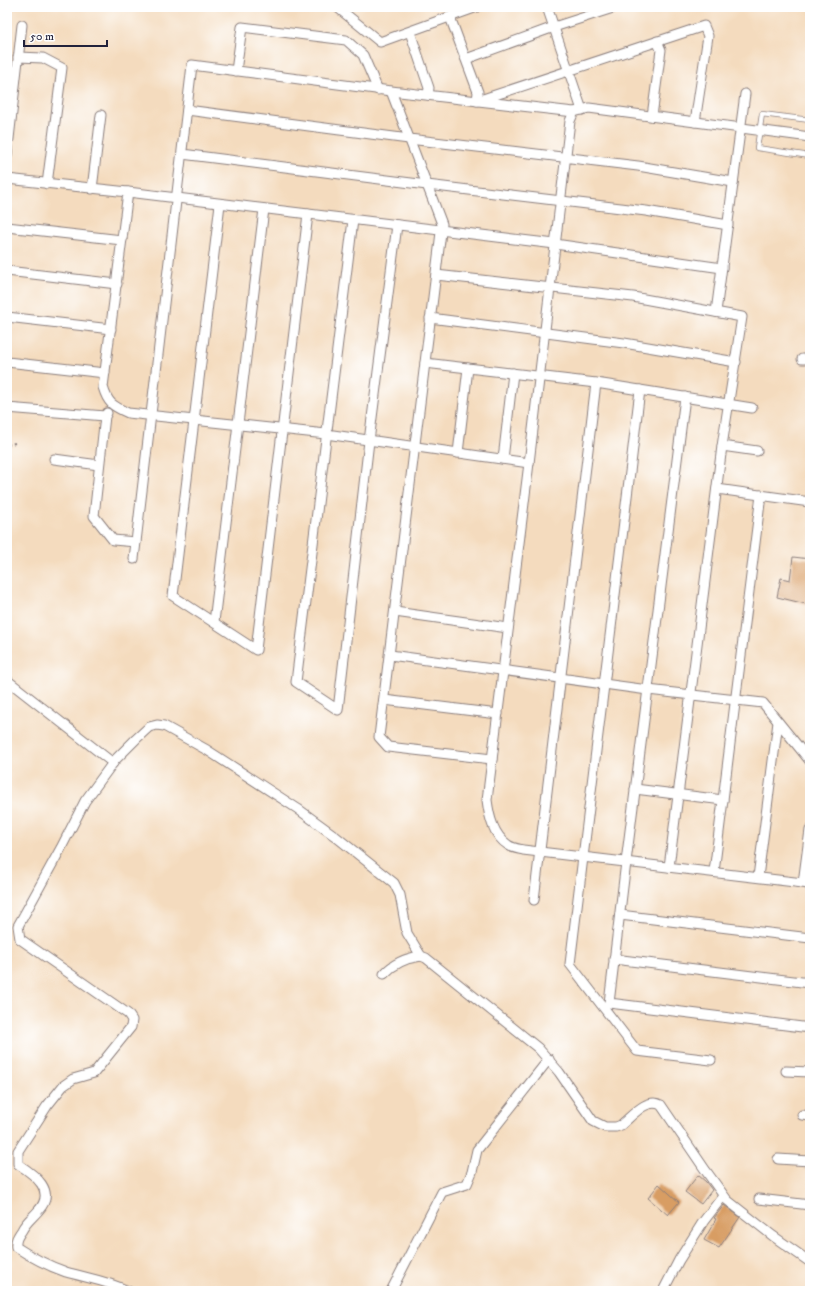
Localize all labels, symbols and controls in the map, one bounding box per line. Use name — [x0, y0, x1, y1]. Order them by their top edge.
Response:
scale bar — [24, 22, 107, 48]
text: 50 m — [30, 29, 54, 44]

